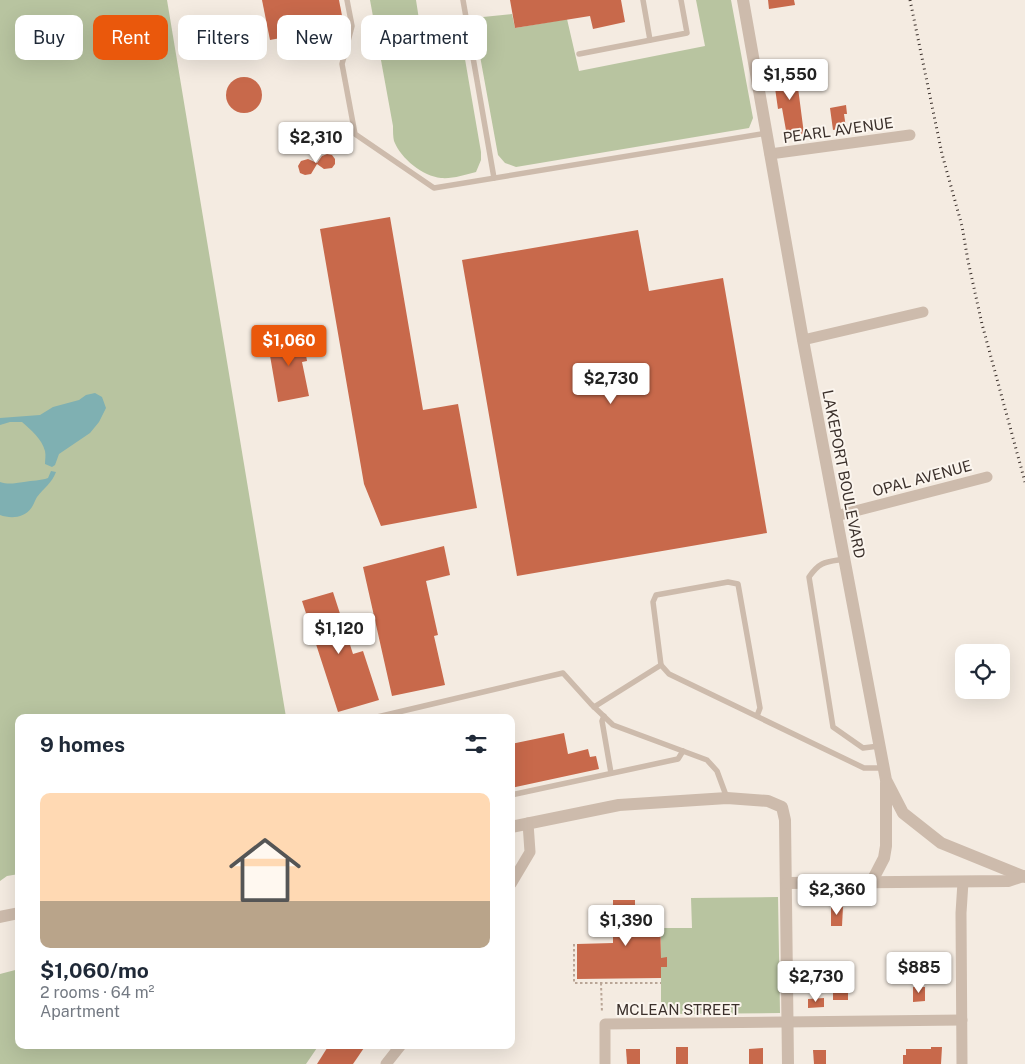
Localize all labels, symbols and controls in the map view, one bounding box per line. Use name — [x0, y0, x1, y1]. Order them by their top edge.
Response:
chip: Buy — [15, 15, 83, 60]
chip: Rent — [93, 15, 168, 60]
chip: Filters — [178, 15, 267, 60]
chip: New — [277, 15, 351, 60]
chip: Apartment — [361, 15, 487, 60]
pin: $1,550 — [749, 58, 831, 101]
text: $1,550 — [763, 65, 817, 84]
street label: PEARL AVENUE — [782, 114, 894, 146]
pin: $2,310 — [275, 121, 357, 164]
text: $2,310 — [289, 128, 343, 147]
pin: $1,060 — [248, 324, 330, 367]
text: $1,060 — [262, 331, 316, 350]
pin: $2,730 — [570, 362, 652, 405]
text: $2,730 — [584, 369, 638, 388]
street label: LAKEPORT BOULEVARD — [819, 388, 869, 560]
street label: OPAL AVENUE — [870, 457, 974, 499]
pin: $1,120 — [298, 612, 380, 655]
text: $1,120 — [314, 619, 364, 638]
map controls — [955, 644, 1010, 699]
button: locate — [955, 644, 1010, 699]
icon: filters — [462, 730, 490, 758]
text: 9 homes — [40, 732, 125, 757]
icon: home — [220, 825, 310, 915]
pin: $2,360 — [796, 874, 878, 916]
text: $2,360 — [809, 880, 865, 899]
pin: $1,390 — [585, 904, 667, 947]
text: $1,390 — [599, 911, 653, 930]
pin: $885 — [889, 952, 949, 994]
text: $1,060/mo — [40, 958, 149, 983]
text: $885 — [897, 958, 941, 977]
pin: $2,730 — [775, 960, 857, 1003]
text: $2,730 — [789, 967, 843, 986]
text: 2 rooms · 64 m² — [40, 983, 154, 1002]
street label: MCLEAN STREET — [616, 1001, 740, 1018]
text: Apartment — [40, 1002, 120, 1021]

